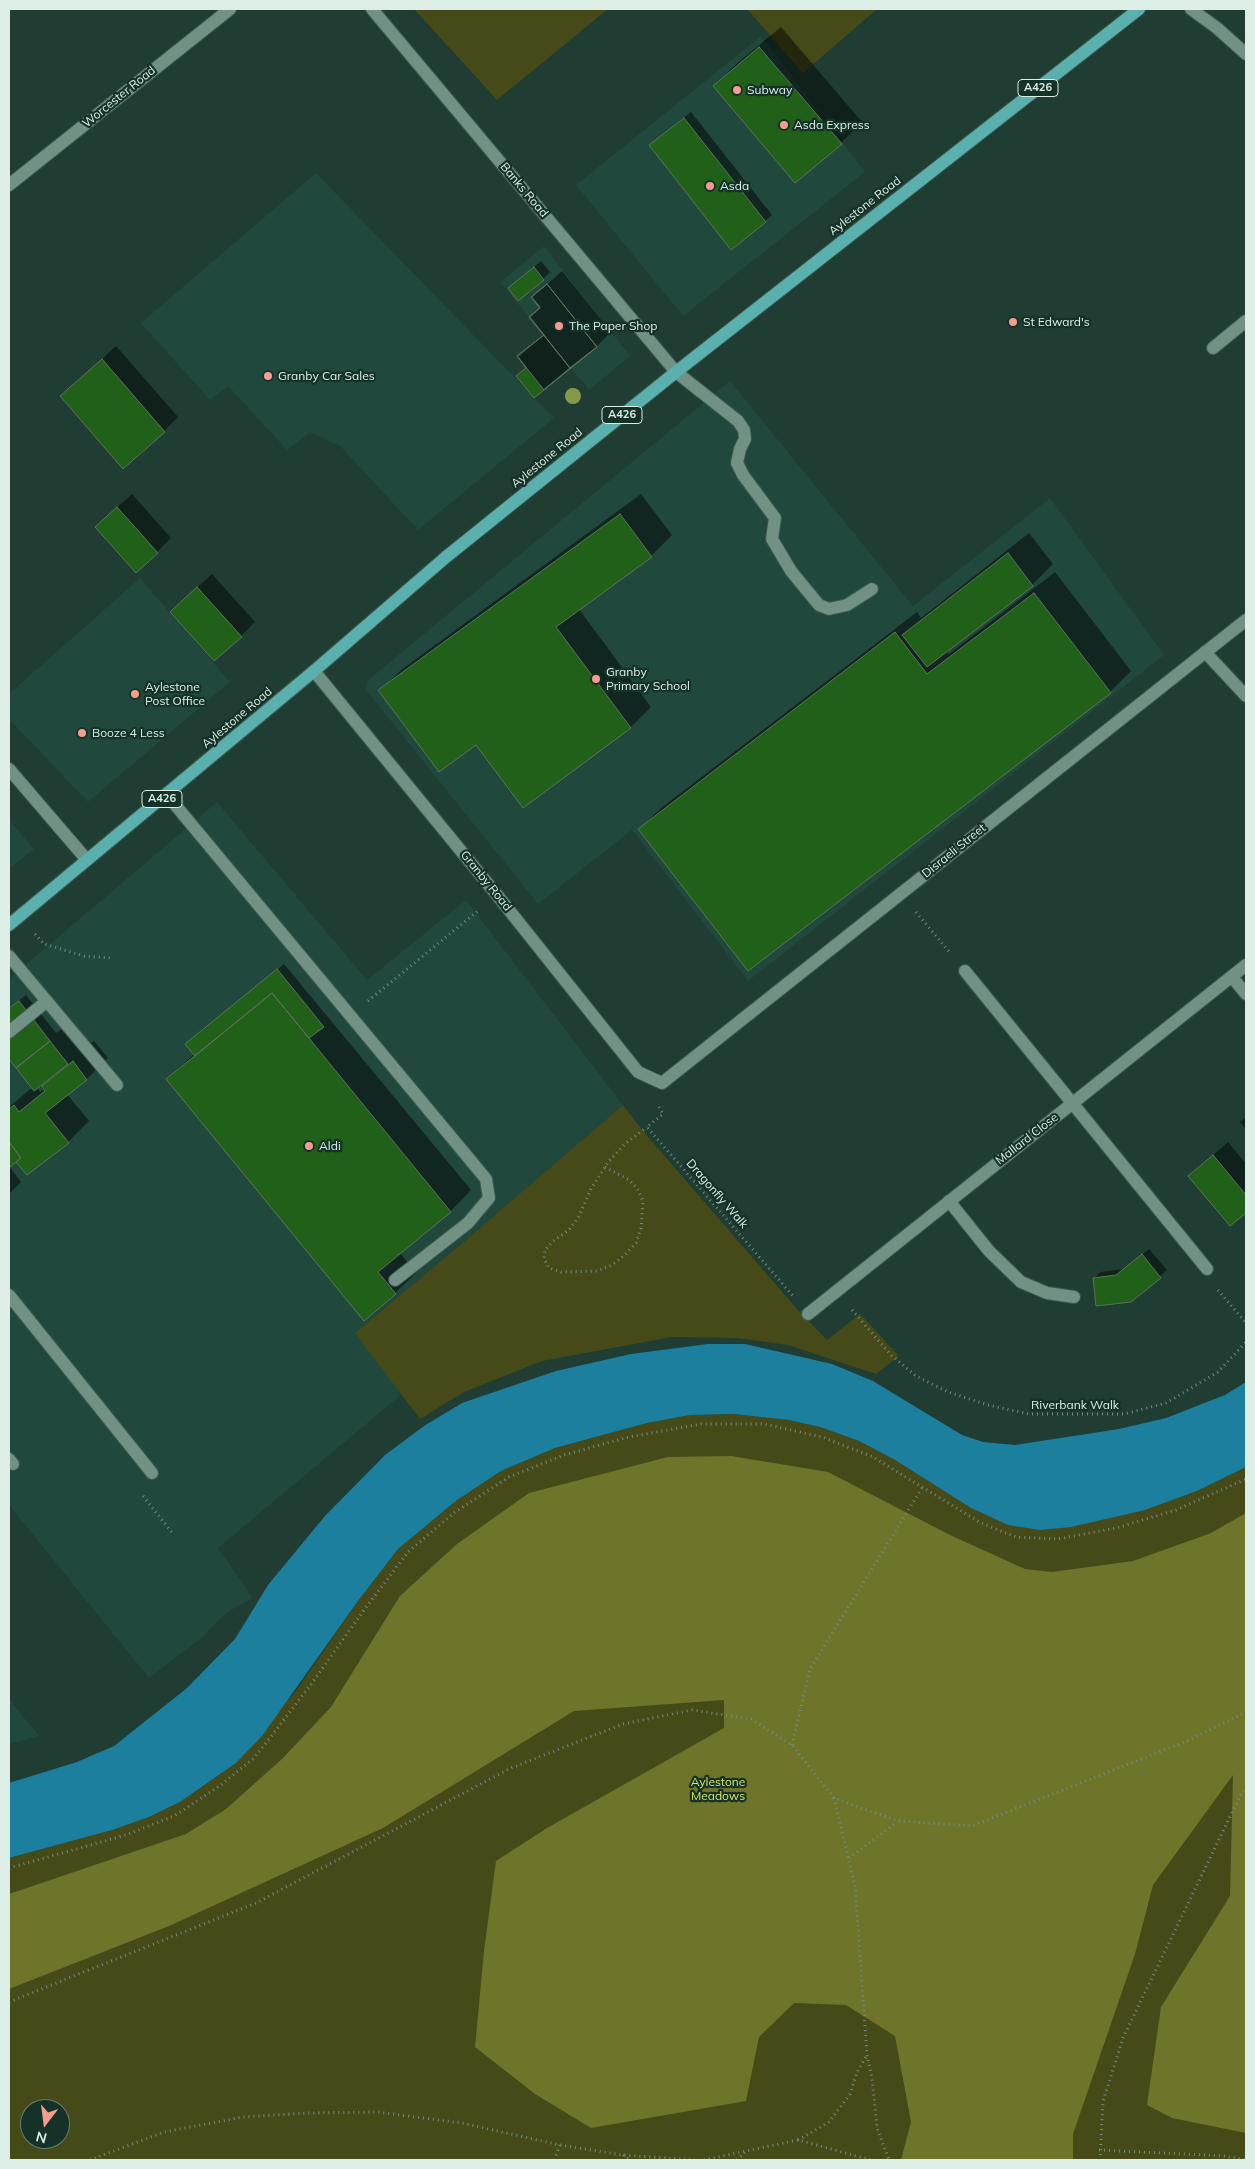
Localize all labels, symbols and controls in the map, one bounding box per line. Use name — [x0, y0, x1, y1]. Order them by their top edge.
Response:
street label: Worcester Road — [80, 63, 158, 131]
road number: A426 — [1018, 80, 1058, 96]
place label: Subway — [747, 83, 792, 97]
marker: Subway — [731, 84, 743, 96]
place label: Asda Express — [794, 118, 870, 132]
marker: Asda Express — [778, 119, 790, 131]
street label: Banks Road — [497, 160, 551, 220]
street label: Aylestone Road — [826, 173, 904, 239]
place label: Asda — [720, 179, 749, 193]
marker: Asda — [704, 180, 716, 192]
place label: St Edward's — [1023, 315, 1090, 329]
marker: St Edward's — [1007, 316, 1019, 328]
place label: The Paper Shop — [569, 319, 657, 333]
marker: The Paper Shop — [553, 320, 565, 332]
place label: Granby Car Sales — [278, 369, 375, 383]
marker: Granby Car Sales — [262, 370, 274, 382]
road number: A426 — [602, 406, 642, 424]
street label: Aylestone Road — [509, 425, 585, 491]
place label: Granby Primary School — [606, 665, 690, 693]
marker: Granby Primary School — [590, 673, 602, 685]
place label: Aylestone Post Office — [145, 680, 205, 708]
street label: Aylestone Road — [199, 684, 275, 752]
marker: Aylestone Post Office — [129, 688, 141, 700]
place label: Booze 4 Less — [92, 726, 165, 740]
marker: Booze 4 Less — [76, 727, 88, 739]
road number: A426 — [142, 791, 182, 808]
street label: Disraeli Street — [919, 821, 989, 881]
street label: Granby Road — [457, 848, 515, 914]
street label: Mallard Close — [993, 1110, 1061, 1168]
place label: Aldi — [319, 1139, 341, 1153]
marker: Aldi — [303, 1140, 315, 1152]
street label: Dragonfly Walk — [683, 1156, 751, 1232]
street label: Riverbank Walk — [1031, 1398, 1119, 1412]
park label: Aylestone Meadows — [691, 1775, 745, 1803]
north arrow — [20, 2099, 70, 2149]
text: N — [34, 2127, 49, 2148]

